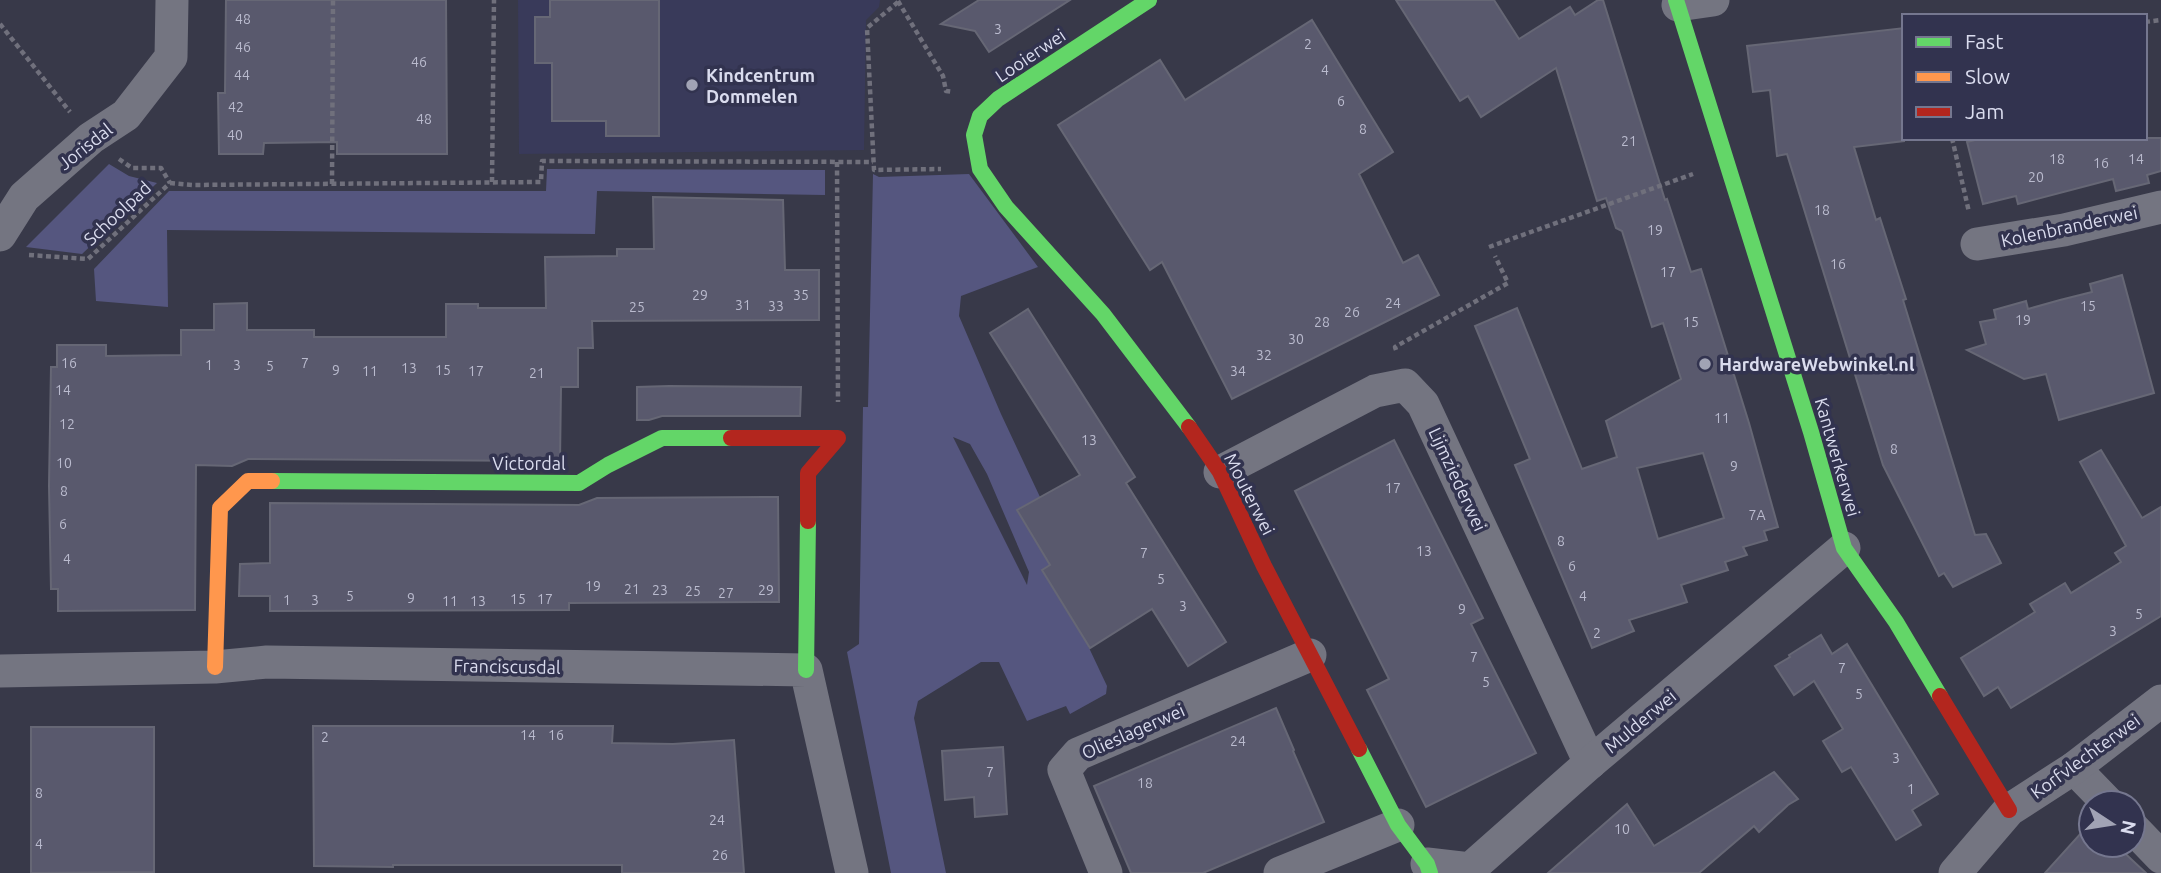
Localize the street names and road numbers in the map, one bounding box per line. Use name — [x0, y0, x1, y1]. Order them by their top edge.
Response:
street label: Looierwei — [991, 24, 1069, 86]
street label: Jorisdal — [54, 119, 116, 173]
street label: Schoolpad — [79, 177, 155, 249]
street label: Kolenbranderwei — [1999, 202, 2139, 250]
street label: Kantwerkerwei — [1812, 395, 1864, 519]
street label: Lijmziederwei — [1425, 424, 1491, 534]
street label: Mouterwei — [1221, 450, 1279, 538]
street label: Victordal — [492, 453, 566, 473]
street label: Franciscusdal — [453, 655, 561, 677]
street label: Mulderwei — [1600, 686, 1680, 756]
street label: Olieslagerwei — [1078, 699, 1188, 763]
street label: Korfvlechterwei — [2027, 710, 2143, 802]

